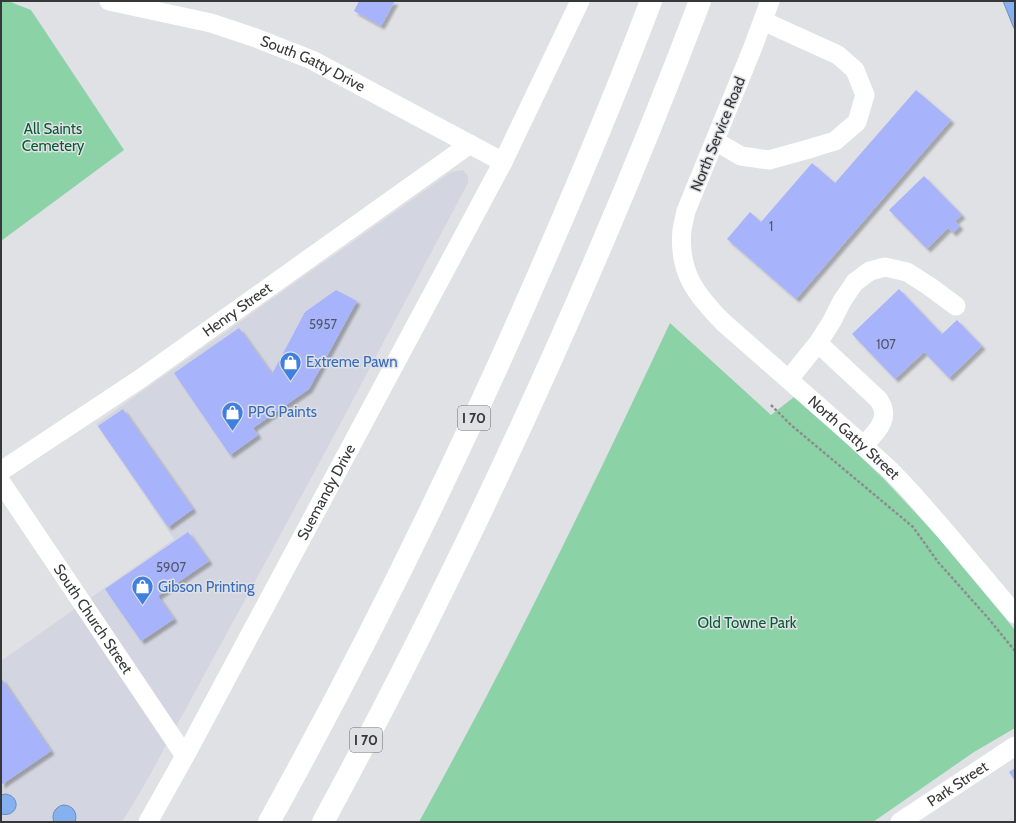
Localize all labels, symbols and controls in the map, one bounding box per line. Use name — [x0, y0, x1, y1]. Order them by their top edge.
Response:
street label: South Gatty Drive — [258, 32, 368, 96]
street label: North Service Road — [687, 74, 749, 194]
park label: All Saints Cemetery — [22, 120, 85, 155]
house number: 1 — [769, 218, 773, 234]
street label: Henry Street — [199, 279, 275, 341]
house number: 5957 — [309, 316, 337, 332]
house number: 107 — [876, 336, 896, 352]
shop icon: Extreme Pawn — [278, 349, 304, 382]
place label: Extreme Pawn — [306, 353, 398, 371]
street label: North Gatty Street — [804, 392, 903, 483]
shop icon: PPG Paints — [219, 399, 245, 432]
place label: PPG Paints — [248, 403, 317, 421]
road number: I 70 — [458, 406, 490, 430]
street label: Suemandy Drive — [293, 441, 359, 543]
house number: 5907 — [156, 559, 186, 575]
street label: South Church Street — [50, 561, 136, 677]
shop icon: Gibson Printing — [129, 574, 155, 607]
place label: Gibson Printing — [158, 578, 255, 596]
park label: Old Towne Park — [698, 614, 797, 632]
road number: I 70 — [350, 728, 382, 752]
street label: Park Street — [924, 757, 991, 810]

